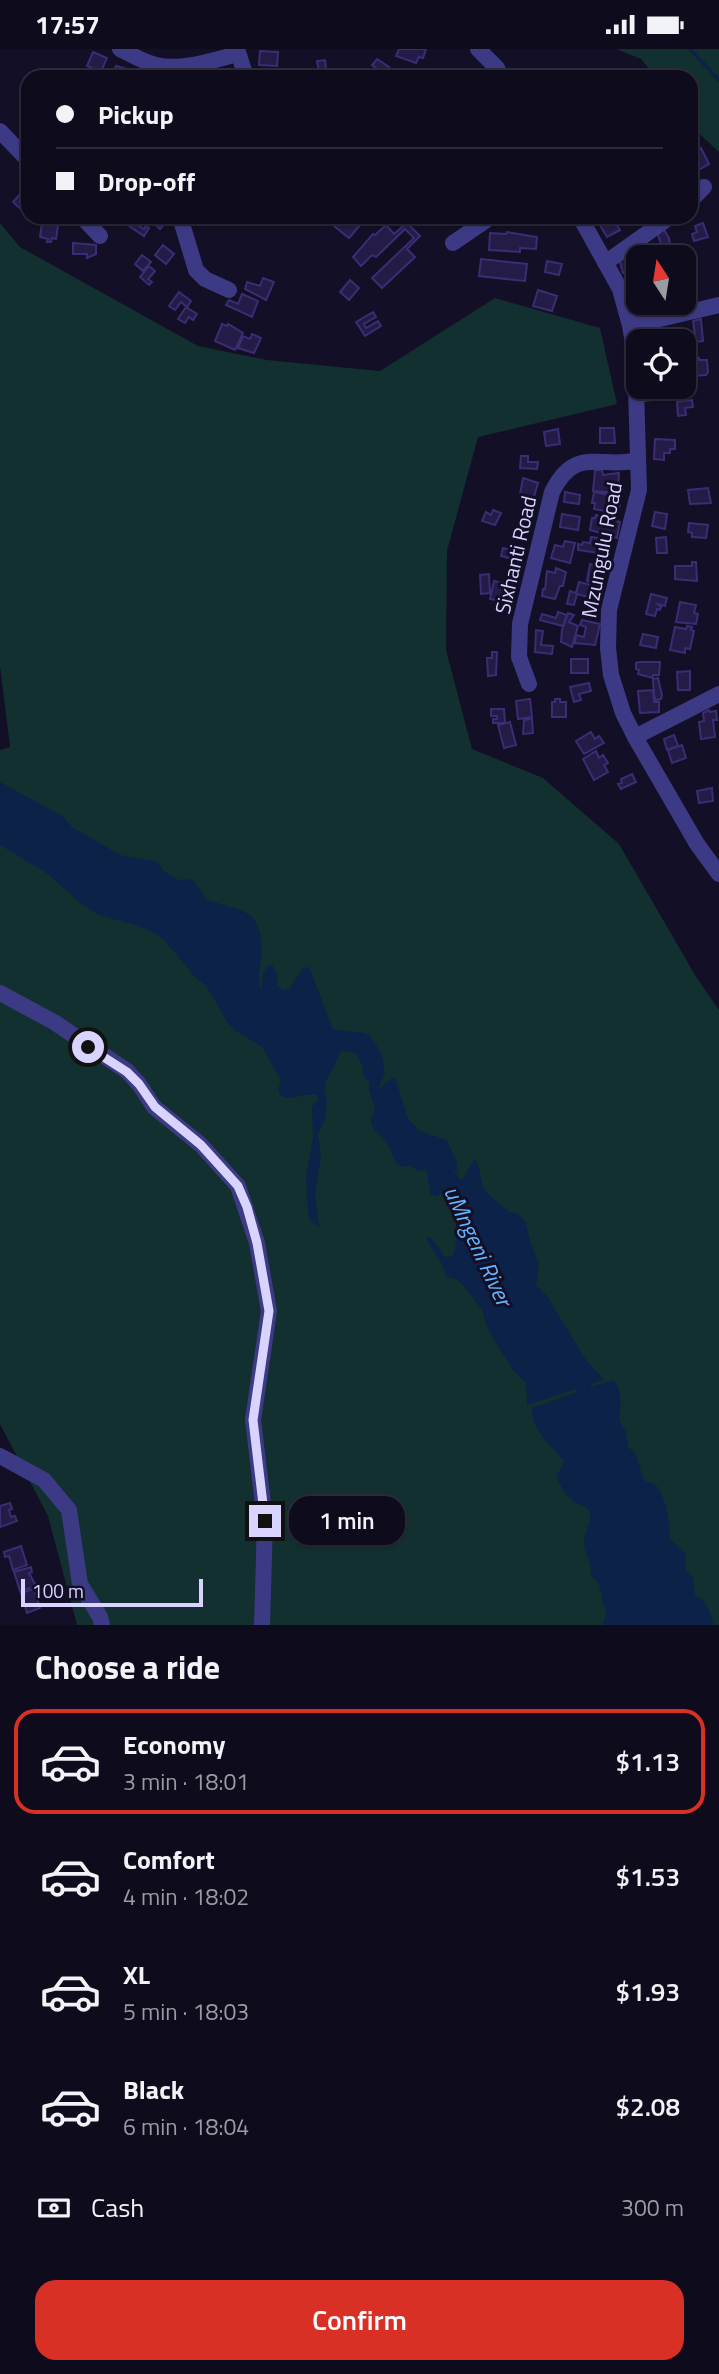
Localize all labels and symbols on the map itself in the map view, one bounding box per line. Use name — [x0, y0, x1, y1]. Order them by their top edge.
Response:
north arrow — [626, 245, 696, 315]
street label: Mzungulu Road — [572, 479, 630, 620]
street label: Sixhanti Road — [486, 492, 544, 617]
route start — [72, 1031, 104, 1063]
water label: uMngeni River — [435, 1180, 523, 1314]
callout: 1 min — [290, 1497, 405, 1545]
route end — [249, 1505, 281, 1537]
scale bar — [21, 1576, 203, 1608]

